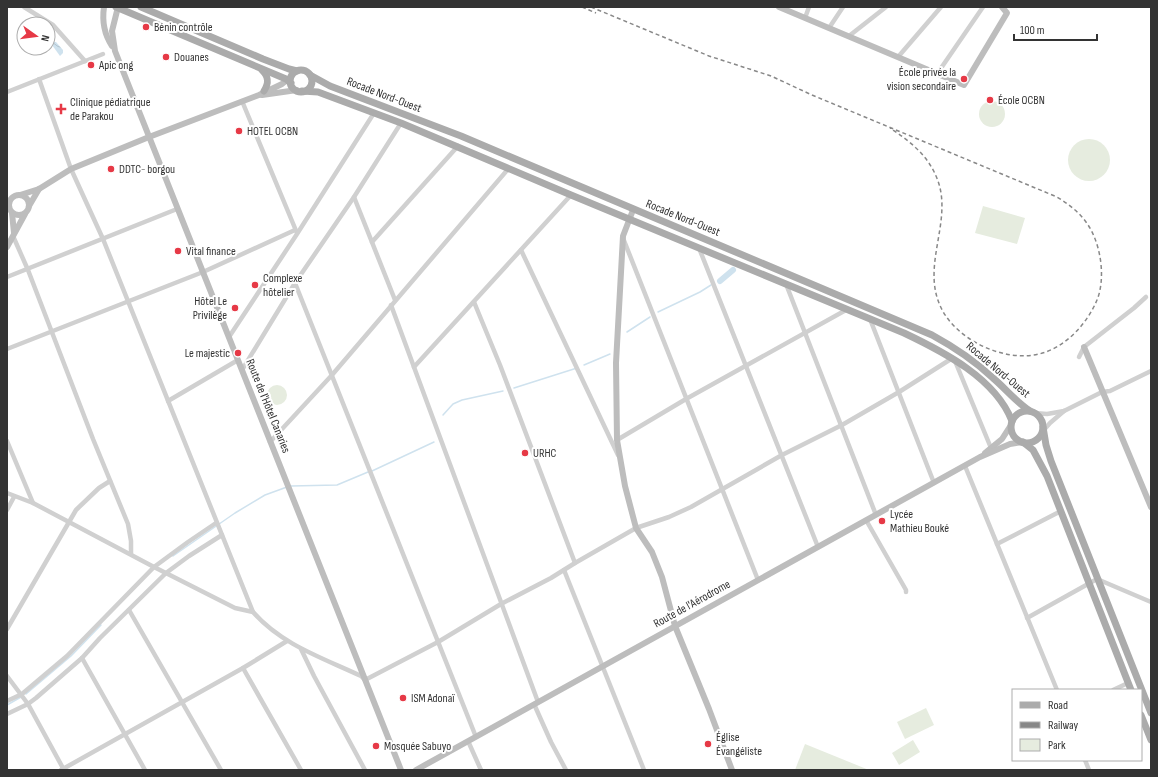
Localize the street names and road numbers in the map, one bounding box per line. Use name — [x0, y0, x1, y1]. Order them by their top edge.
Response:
street label: Rocade Nord-Ouest — [344, 74, 424, 116]
street label: Rocade Nord-Ouest — [644, 196, 723, 240]
street label: Rocade Nord-Ouest — [963, 339, 1033, 401]
street label: Route de l'Hôtel Canaries — [242, 357, 294, 455]
street label: Route de l'Aérodrome — [651, 577, 733, 631]

